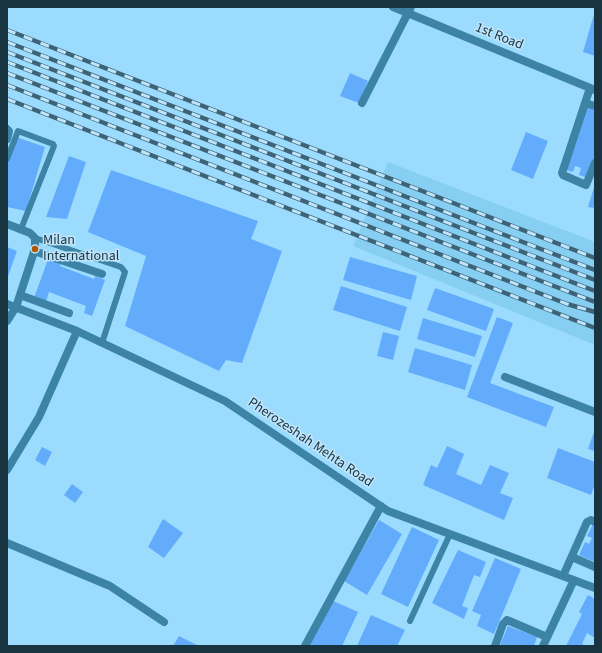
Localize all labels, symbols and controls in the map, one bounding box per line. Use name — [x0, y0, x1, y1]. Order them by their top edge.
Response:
street label: 1st Road — [473, 20, 525, 54]
place label: Milan International — [43, 233, 119, 266]
marker: Milan International — [30, 244, 40, 254]
street label: Pherozeshah Mehta Road — [244, 395, 376, 491]

